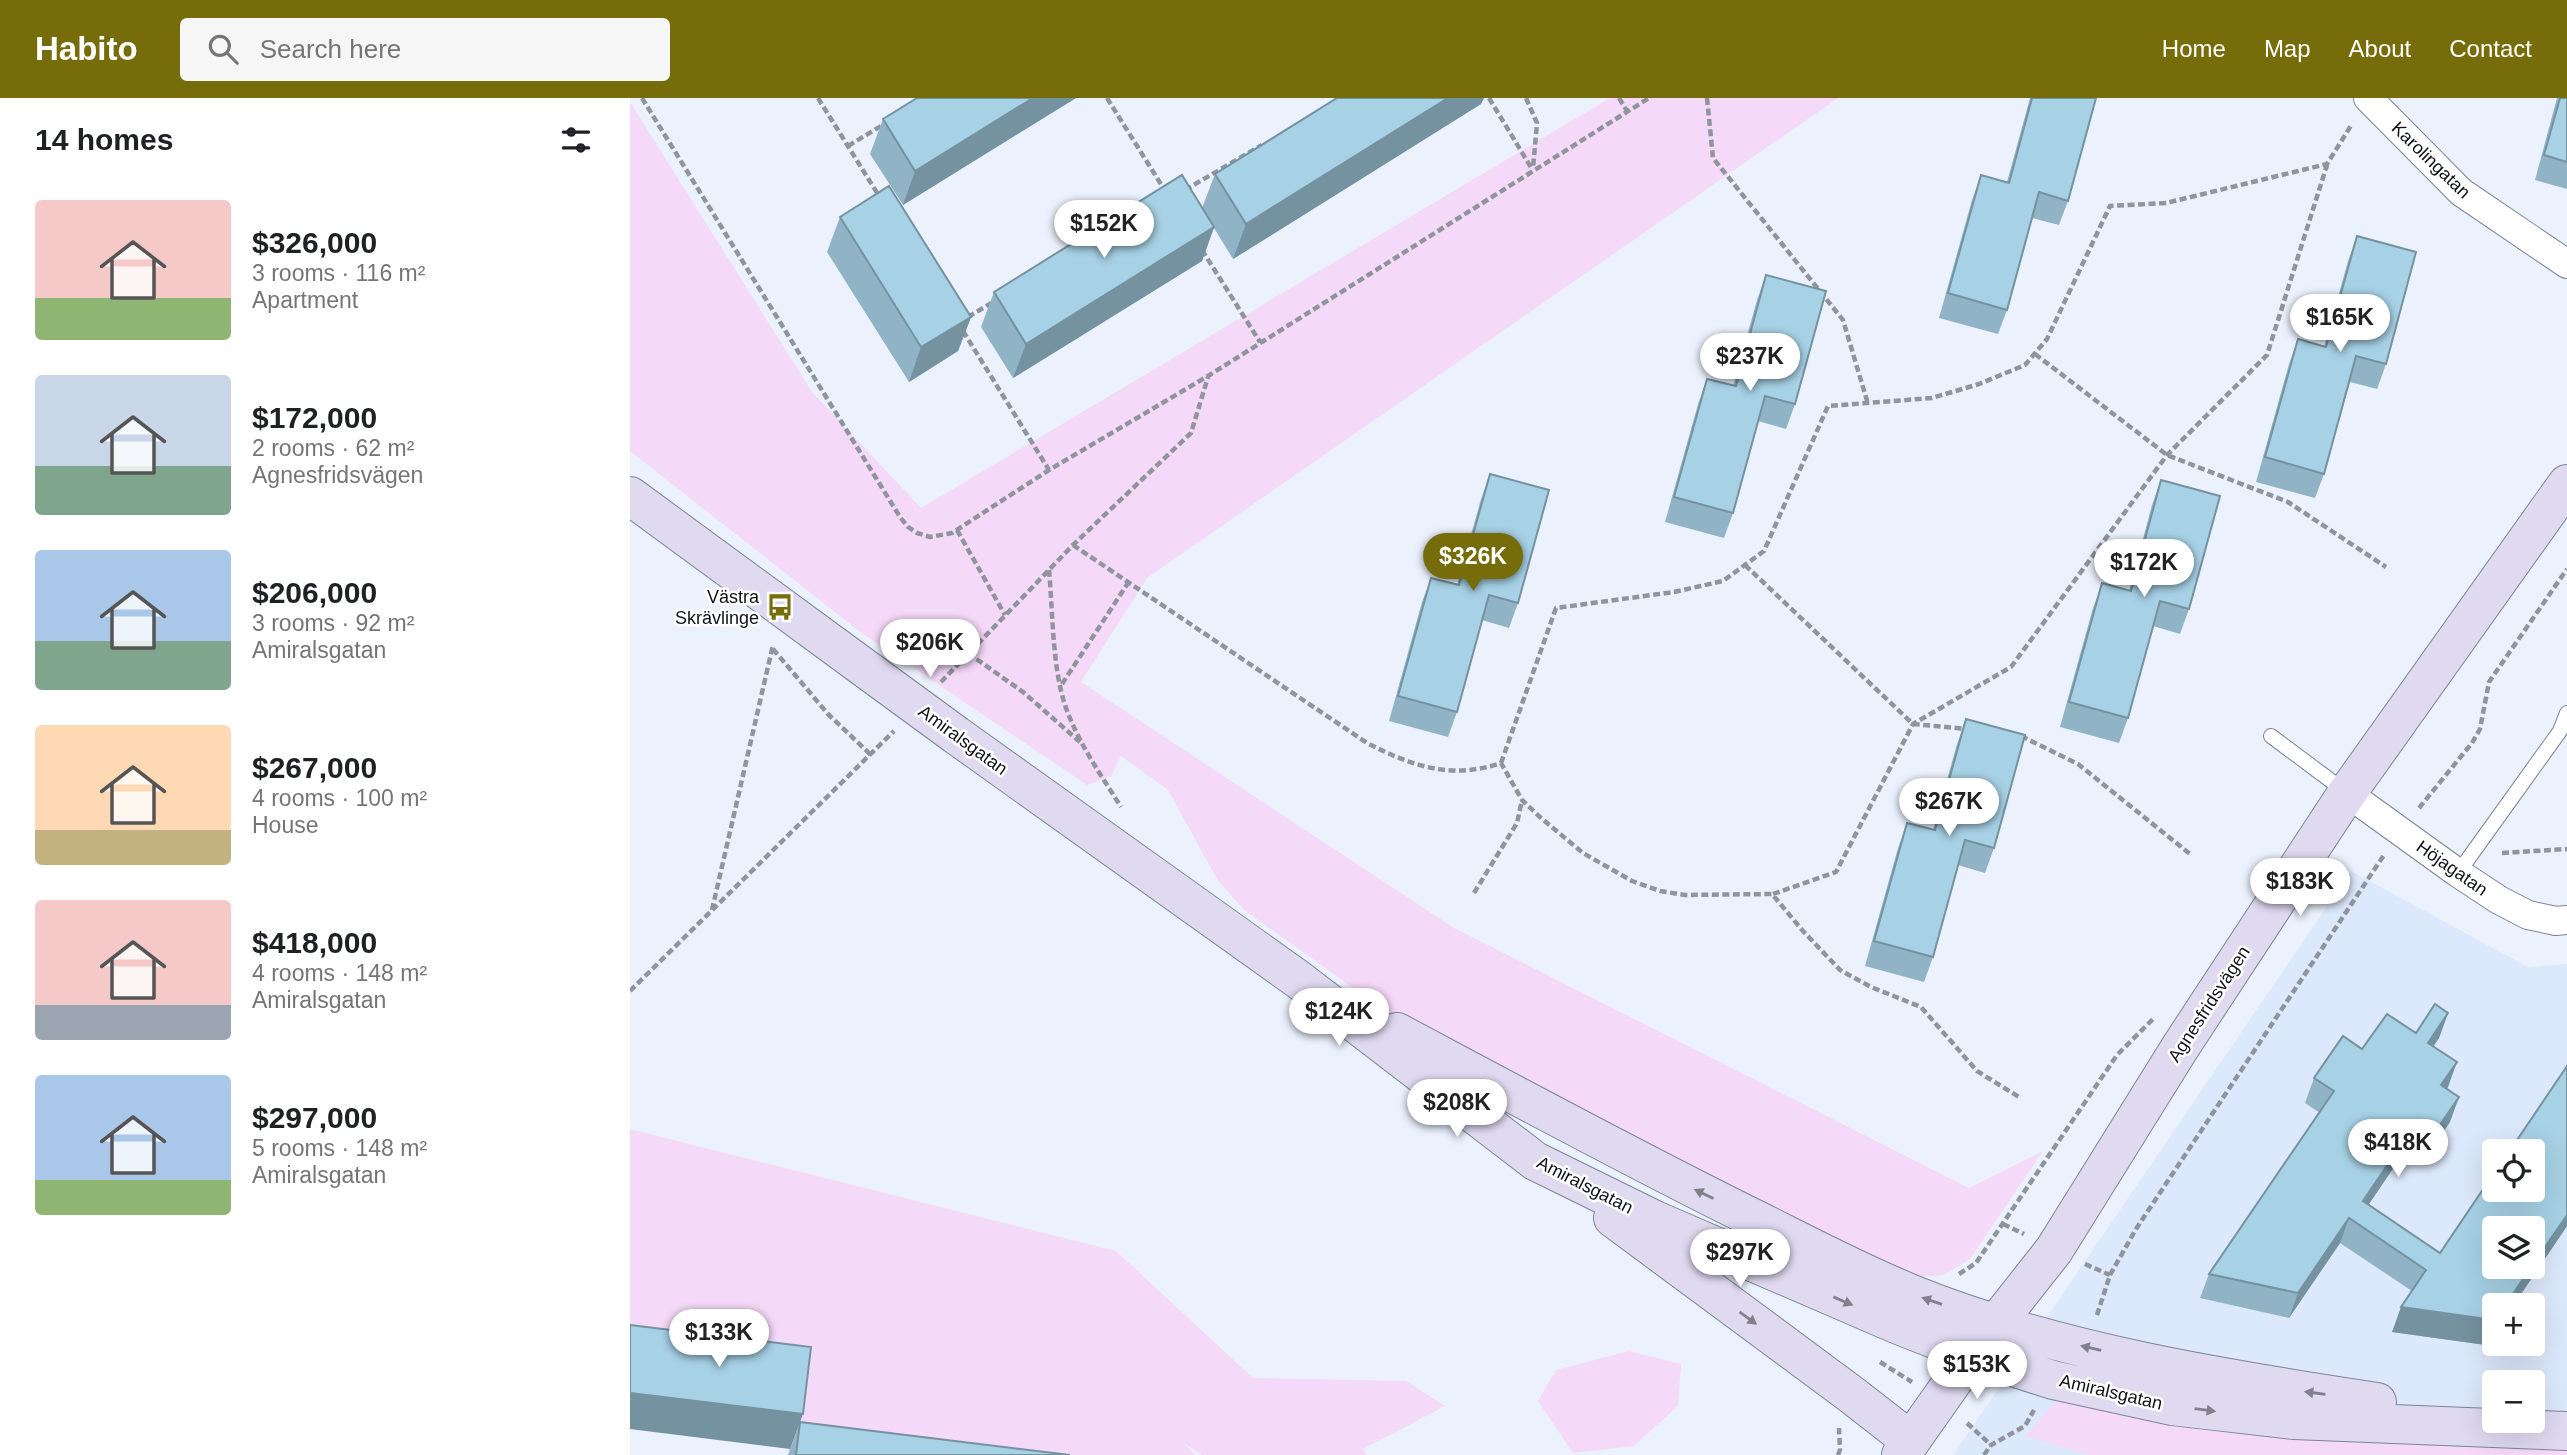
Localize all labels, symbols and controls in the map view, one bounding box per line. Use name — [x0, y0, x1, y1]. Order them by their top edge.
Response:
search box — [180, 18, 670, 81]
text: Habito — [35, 30, 138, 67]
icon: search — [204, 30, 242, 68]
text: Search here — [260, 34, 401, 64]
text: Home — [2162, 35, 2226, 62]
text: Map — [2264, 35, 2311, 62]
text: About — [2349, 35, 2411, 62]
text: Contact — [2449, 35, 2532, 62]
street label: Karolingatan — [2388, 118, 2474, 202]
icon: filters — [557, 121, 595, 159]
text: 14 homes — [35, 123, 173, 156]
pin: $152K — [1055, 200, 1153, 260]
text: $152K — [1070, 210, 1138, 236]
text: $326,000 — [252, 226, 377, 259]
icon: home — [91, 228, 175, 312]
text: 3 rooms · 116 m² — [252, 260, 425, 286]
text: Apartment — [252, 287, 358, 313]
pin: $165K — [2291, 294, 2389, 354]
text: $165K — [2306, 304, 2374, 330]
pin: $237K — [1701, 334, 1799, 393]
text: $237K — [1716, 343, 1784, 369]
text: $172,000 — [252, 401, 377, 434]
icon: home — [91, 403, 175, 487]
text: 2 rooms · 62 m² — [252, 435, 414, 461]
text: Agnesfridsvägen — [252, 462, 423, 488]
pin: $326K — [1424, 533, 1522, 593]
pin: $172K — [2095, 540, 2193, 599]
text: $326K — [1439, 543, 1507, 569]
text: $172K — [2110, 549, 2178, 575]
text: $206,000 — [252, 576, 377, 609]
icon: home — [91, 578, 175, 662]
place label: Västra Skrävlinge — [675, 587, 760, 628]
bus stop icon: Västra Skrävlinge — [765, 592, 795, 622]
text: 3 rooms · 92 m² — [252, 610, 414, 636]
pin: $206K — [881, 620, 979, 679]
text: $206K — [896, 629, 964, 655]
text: Amiralsgatan — [252, 637, 386, 663]
street label: Amiralsgatan — [915, 701, 1011, 779]
text: $267,000 — [252, 751, 377, 784]
icon: home — [91, 753, 175, 837]
pin: $267K — [1900, 778, 1998, 838]
text: 4 rooms · 100 m² — [252, 785, 427, 811]
text: $267K — [1915, 788, 1983, 814]
text: House — [252, 812, 318, 838]
street label: Höjagatan — [2413, 836, 2491, 900]
pin: $183K — [2251, 858, 2349, 918]
text: $183K — [2266, 868, 2334, 894]
text: $418,000 — [252, 926, 377, 959]
icon: home — [91, 928, 175, 1012]
street label: Agnesfridsvägen — [2164, 942, 2254, 1066]
text: 4 rooms · 148 m² — [252, 960, 427, 986]
text: Amiralsgatan — [252, 987, 386, 1013]
pin: $124K — [1290, 988, 1388, 1048]
text: $124K — [1305, 998, 1373, 1024]
pin: $208K — [1408, 1080, 1506, 1139]
text: $208K — [1423, 1089, 1491, 1115]
text: $297,000 — [252, 1101, 377, 1134]
icon: home — [91, 1103, 175, 1187]
pin: $418K — [2349, 1119, 2447, 1179]
text: $418K — [2364, 1129, 2432, 1155]
text: 5 rooms · 148 m² — [252, 1135, 427, 1161]
map controls — [2482, 1139, 2545, 1433]
button: locate — [2482, 1139, 2545, 1202]
street label: Amiralsgatan — [1534, 1152, 1636, 1218]
text: Amiralsgatan — [252, 1162, 386, 1188]
one-way arrow — [1694, 1188, 1714, 1200]
button: layers — [2482, 1216, 2545, 1279]
pin: $297K — [1691, 1230, 1789, 1289]
text: $297K — [1706, 1239, 1774, 1265]
button: + — [2482, 1293, 2545, 1356]
one-way arrow — [1921, 1295, 1942, 1306]
one-way arrow — [1832, 1296, 1853, 1307]
pin: $133K — [670, 1310, 768, 1369]
one-way arrow — [1739, 1311, 1757, 1325]
text: $133K — [685, 1319, 753, 1345]
pin: $153K — [1928, 1342, 2026, 1401]
one-way arrow — [2080, 1343, 2102, 1354]
text: $153K — [1943, 1351, 2011, 1377]
street label: Amiralsgatan — [2058, 1370, 2164, 1414]
button: − — [2482, 1370, 2545, 1433]
one-way arrow — [2303, 1387, 2325, 1398]
one-way arrow — [2194, 1404, 2216, 1415]

